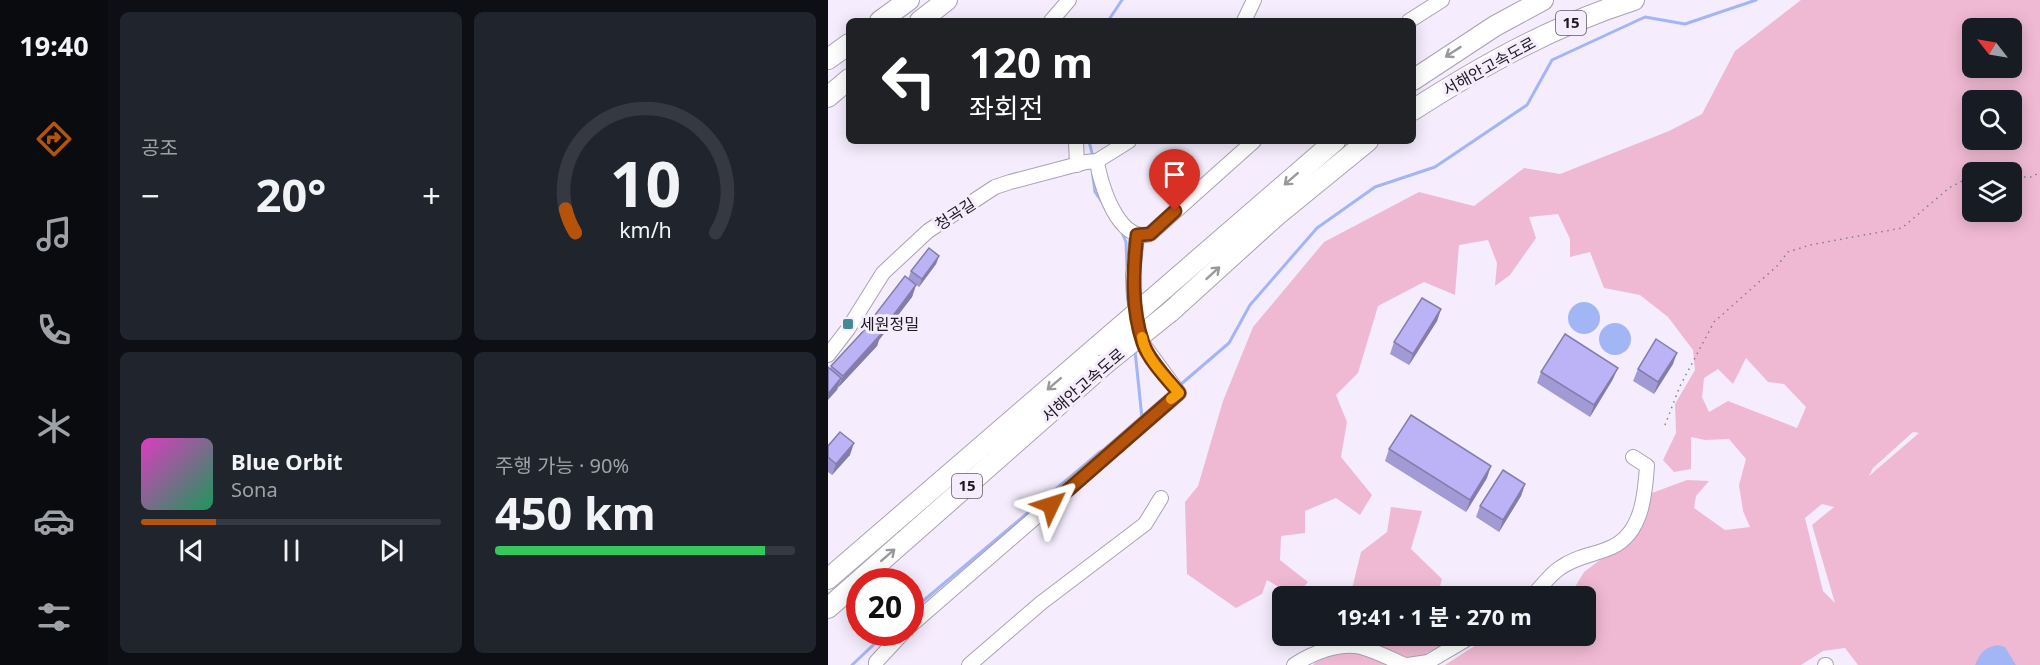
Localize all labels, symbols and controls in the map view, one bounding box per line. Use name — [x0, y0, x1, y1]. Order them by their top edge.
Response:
road number: 15 — [1556, 11, 1586, 35]
north arrow — [1962, 18, 2022, 78]
map controls — [1962, 18, 2022, 222]
text: 19:40 — [19, 27, 89, 64]
street label: 서해안고속도로 — [1439, 31, 1540, 101]
text: 120 m — [969, 33, 1093, 90]
icon: left — [870, 42, 948, 120]
one-way arrow — [1445, 46, 1462, 59]
text: 좌회전 — [969, 89, 1044, 126]
button: search — [1962, 90, 2022, 150]
icon: directions — [33, 118, 75, 160]
text: 공조 — [141, 134, 178, 161]
text: 10 — [609, 140, 681, 225]
pin — [1149, 149, 1200, 211]
icon: arrive — [1158, 158, 1191, 191]
button: layers — [1962, 162, 2022, 222]
text: 20° — [256, 164, 326, 225]
one-way arrow — [1284, 172, 1299, 186]
text: − — [141, 173, 160, 218]
text: + — [422, 173, 441, 218]
street label: 청곡길 — [930, 193, 980, 235]
icon: music — [33, 213, 75, 255]
text: km/h — [619, 215, 671, 244]
one-way arrow — [1205, 266, 1220, 280]
icon: phone — [33, 309, 75, 351]
place label: 세원정밀 — [860, 313, 919, 335]
marker: 세원정밀 — [841, 317, 855, 331]
street label: 서해안고속도로 — [1037, 343, 1129, 427]
one-way arrow — [1046, 377, 1062, 390]
icon: climate — [33, 405, 75, 447]
text: Blue Orbit — [231, 446, 343, 476]
text: 주행 가능 · 90% — [495, 452, 629, 479]
position arrow — [1019, 473, 1083, 537]
road number: 15 — [952, 474, 982, 498]
text: Sona — [231, 476, 278, 503]
text: 450 km — [495, 482, 656, 543]
icon: car — [33, 500, 75, 542]
icon: previous — [175, 534, 208, 567]
icon: pause — [275, 534, 308, 567]
icon: next — [375, 534, 408, 567]
one-way arrow — [880, 548, 895, 562]
speed limit sign: 20 — [846, 568, 924, 646]
icon: filters — [33, 596, 75, 638]
text: 19:41 · 1 분 · 270 m — [1336, 601, 1532, 631]

